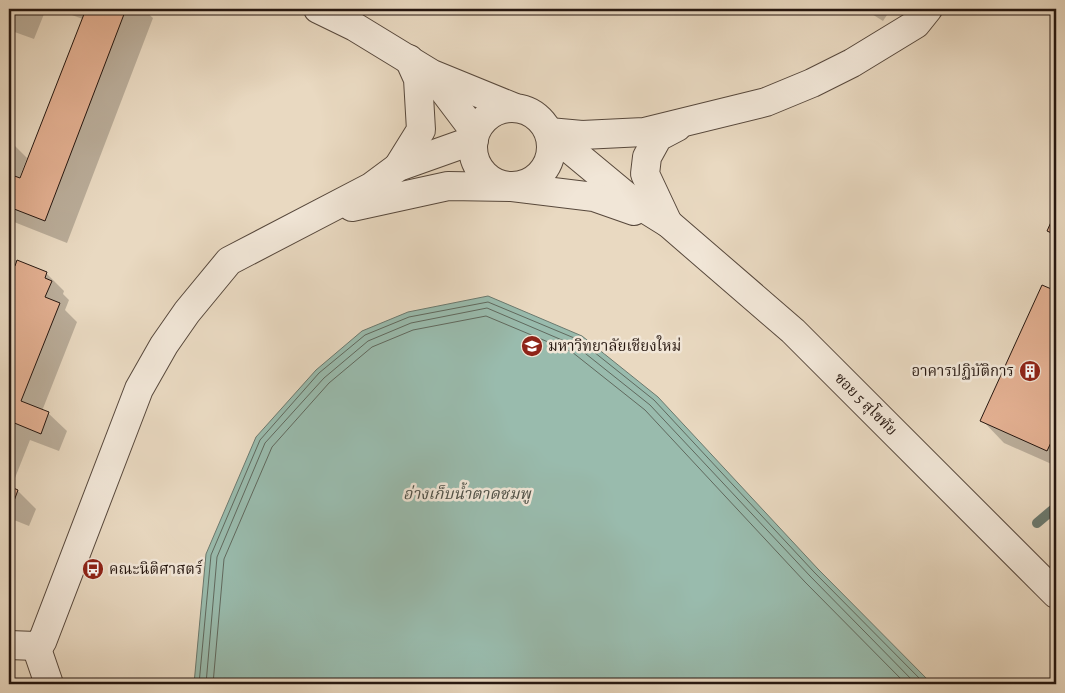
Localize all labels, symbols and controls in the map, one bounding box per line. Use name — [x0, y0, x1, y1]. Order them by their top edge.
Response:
school or university icon: มหาวิทยาลัยเชียงใหม่ — [520, 334, 544, 358]
place label: มหาวิทยาลัยเชียงใหม่ — [548, 335, 681, 356]
building icon: อาคารปฏิบัติการ — [1018, 359, 1042, 383]
place label: อาคารปฏิบัติการ — [911, 361, 1014, 381]
street label: ซอย 5 สุโขทัย — [830, 368, 902, 440]
water label: อ่างเก็บน้ำตาดชมพู — [403, 482, 532, 505]
bus stop icon: คณะนิติศาสตร์ — [81, 557, 105, 581]
place label: คณะนิติศาสตร์ — [109, 559, 203, 579]

